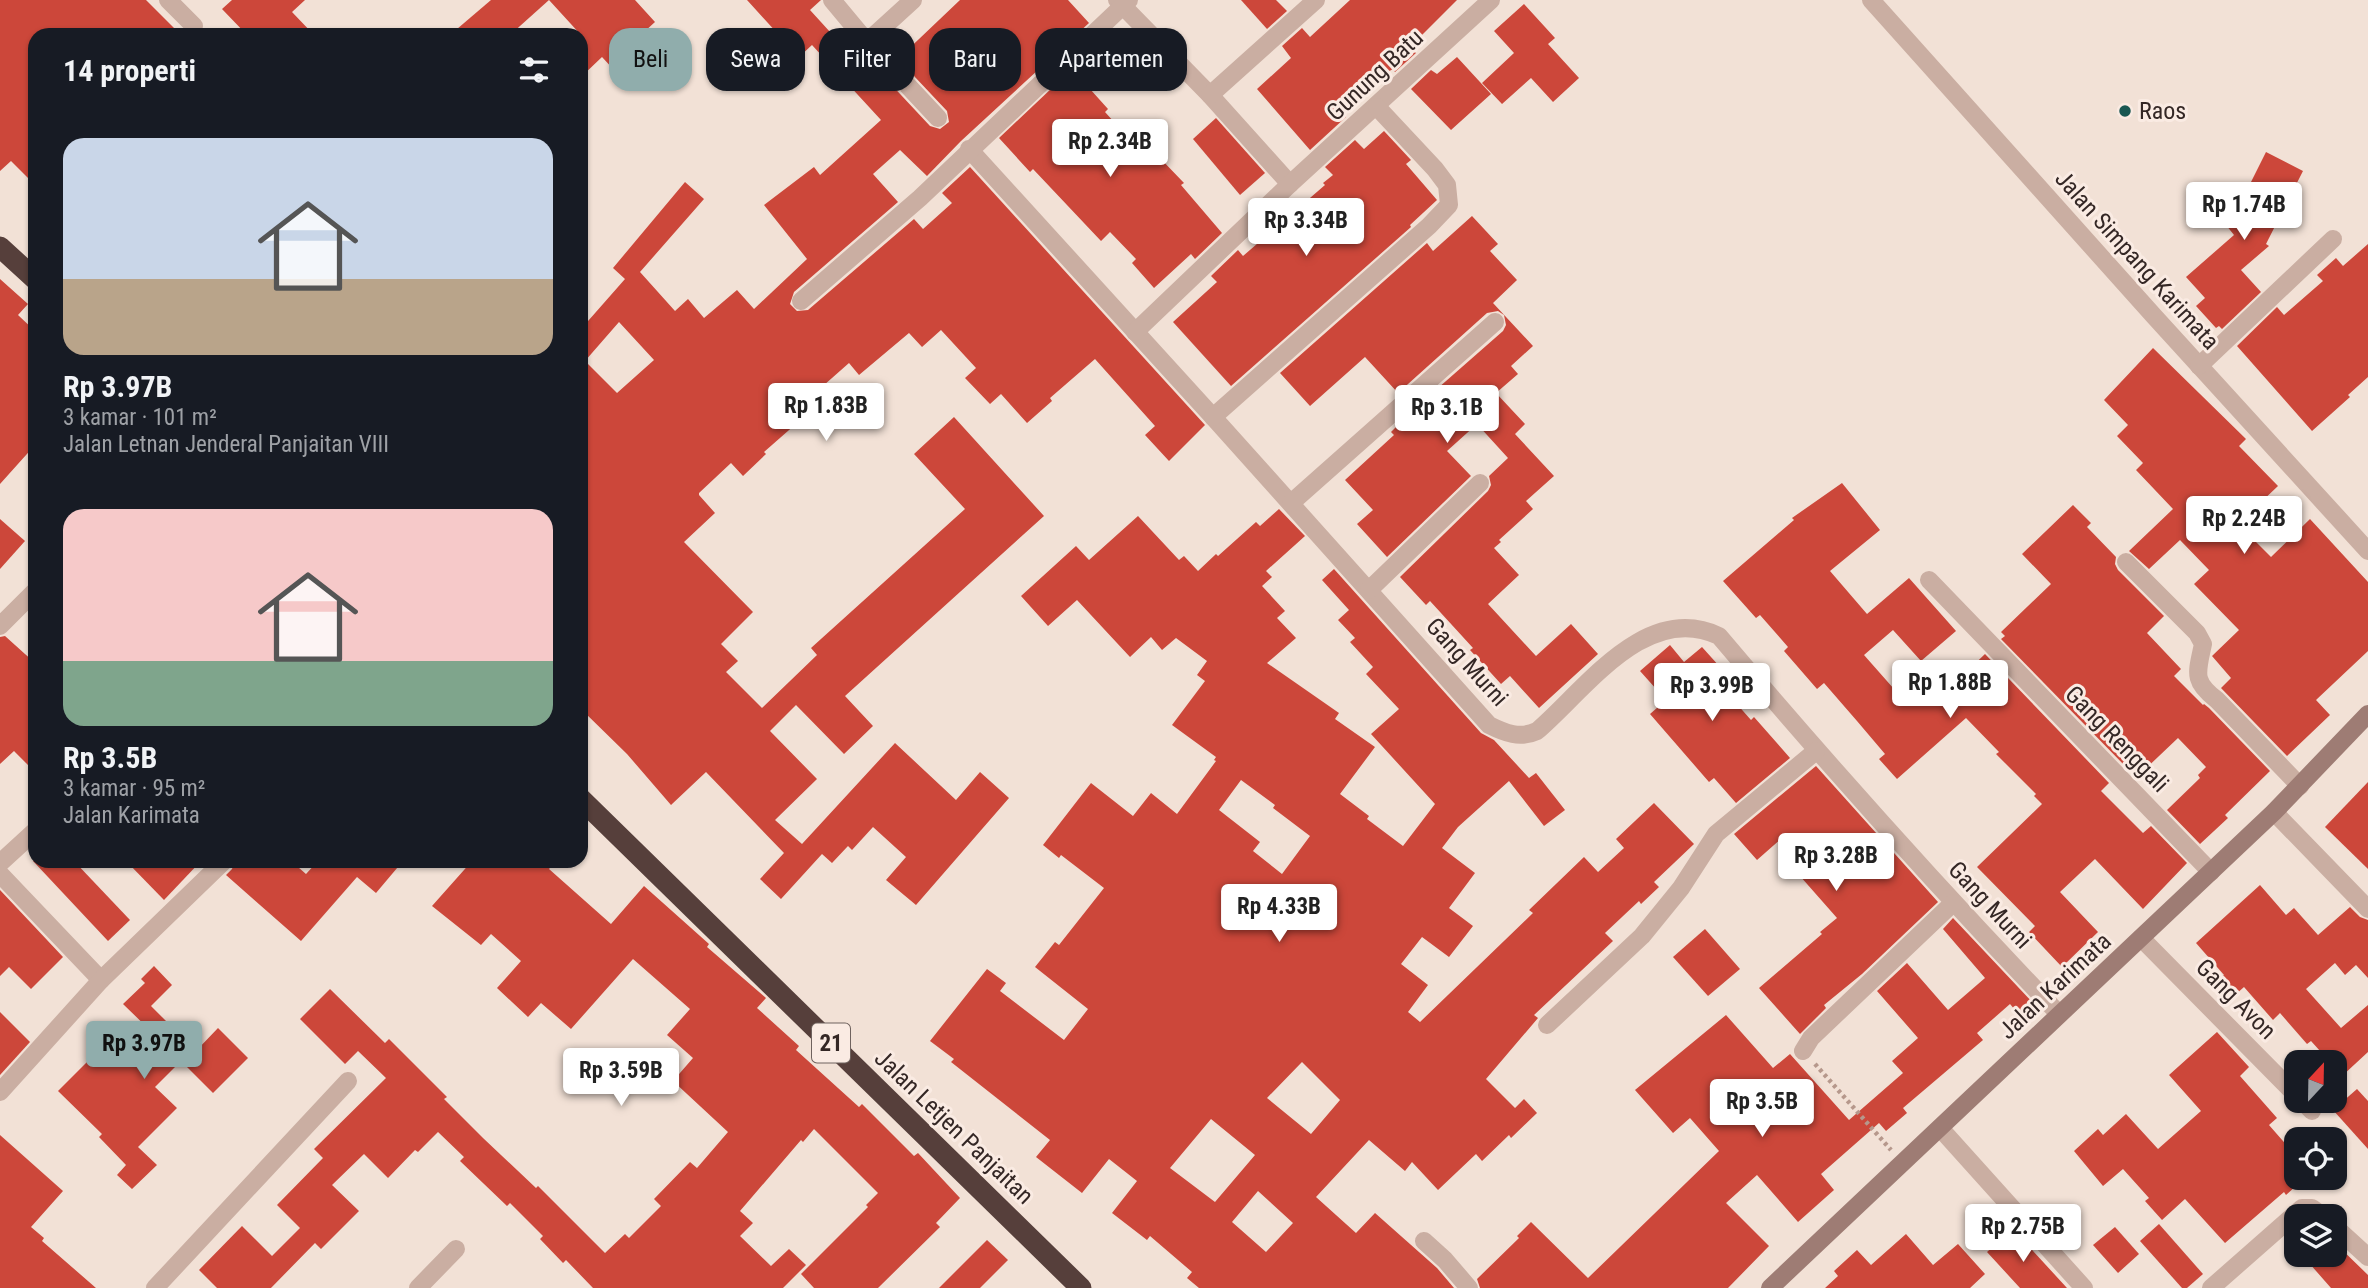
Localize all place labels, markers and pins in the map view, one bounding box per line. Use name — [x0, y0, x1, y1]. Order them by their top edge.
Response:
place label: Raos — [2139, 97, 2186, 125]
marker: Raos — [2117, 103, 2133, 119]
pin: Rp 2.34B — [1038, 120, 1182, 179]
pin: Rp 1.74B — [2172, 182, 2316, 242]
pin: Rp 3.34B — [1234, 198, 1378, 258]
pin: Rp 1.83B — [754, 384, 898, 443]
pin: Rp 3.1B — [1382, 386, 1512, 445]
pin: Rp 2.24B — [2172, 496, 2316, 556]
pin: Rp 1.88B — [1878, 660, 2022, 720]
pin: Rp 3.99B — [1640, 664, 1784, 723]
pin: Rp 3.28B — [1764, 834, 1908, 893]
pin: Rp 4.33B — [1207, 884, 1351, 944]
pin: Rp 3.97B — [72, 1021, 216, 1081]
pin: Rp 3.59B — [549, 1048, 693, 1108]
pin: Rp 3.5B — [1697, 1080, 1827, 1139]
pin: Rp 2.75B — [1951, 1204, 2095, 1264]

